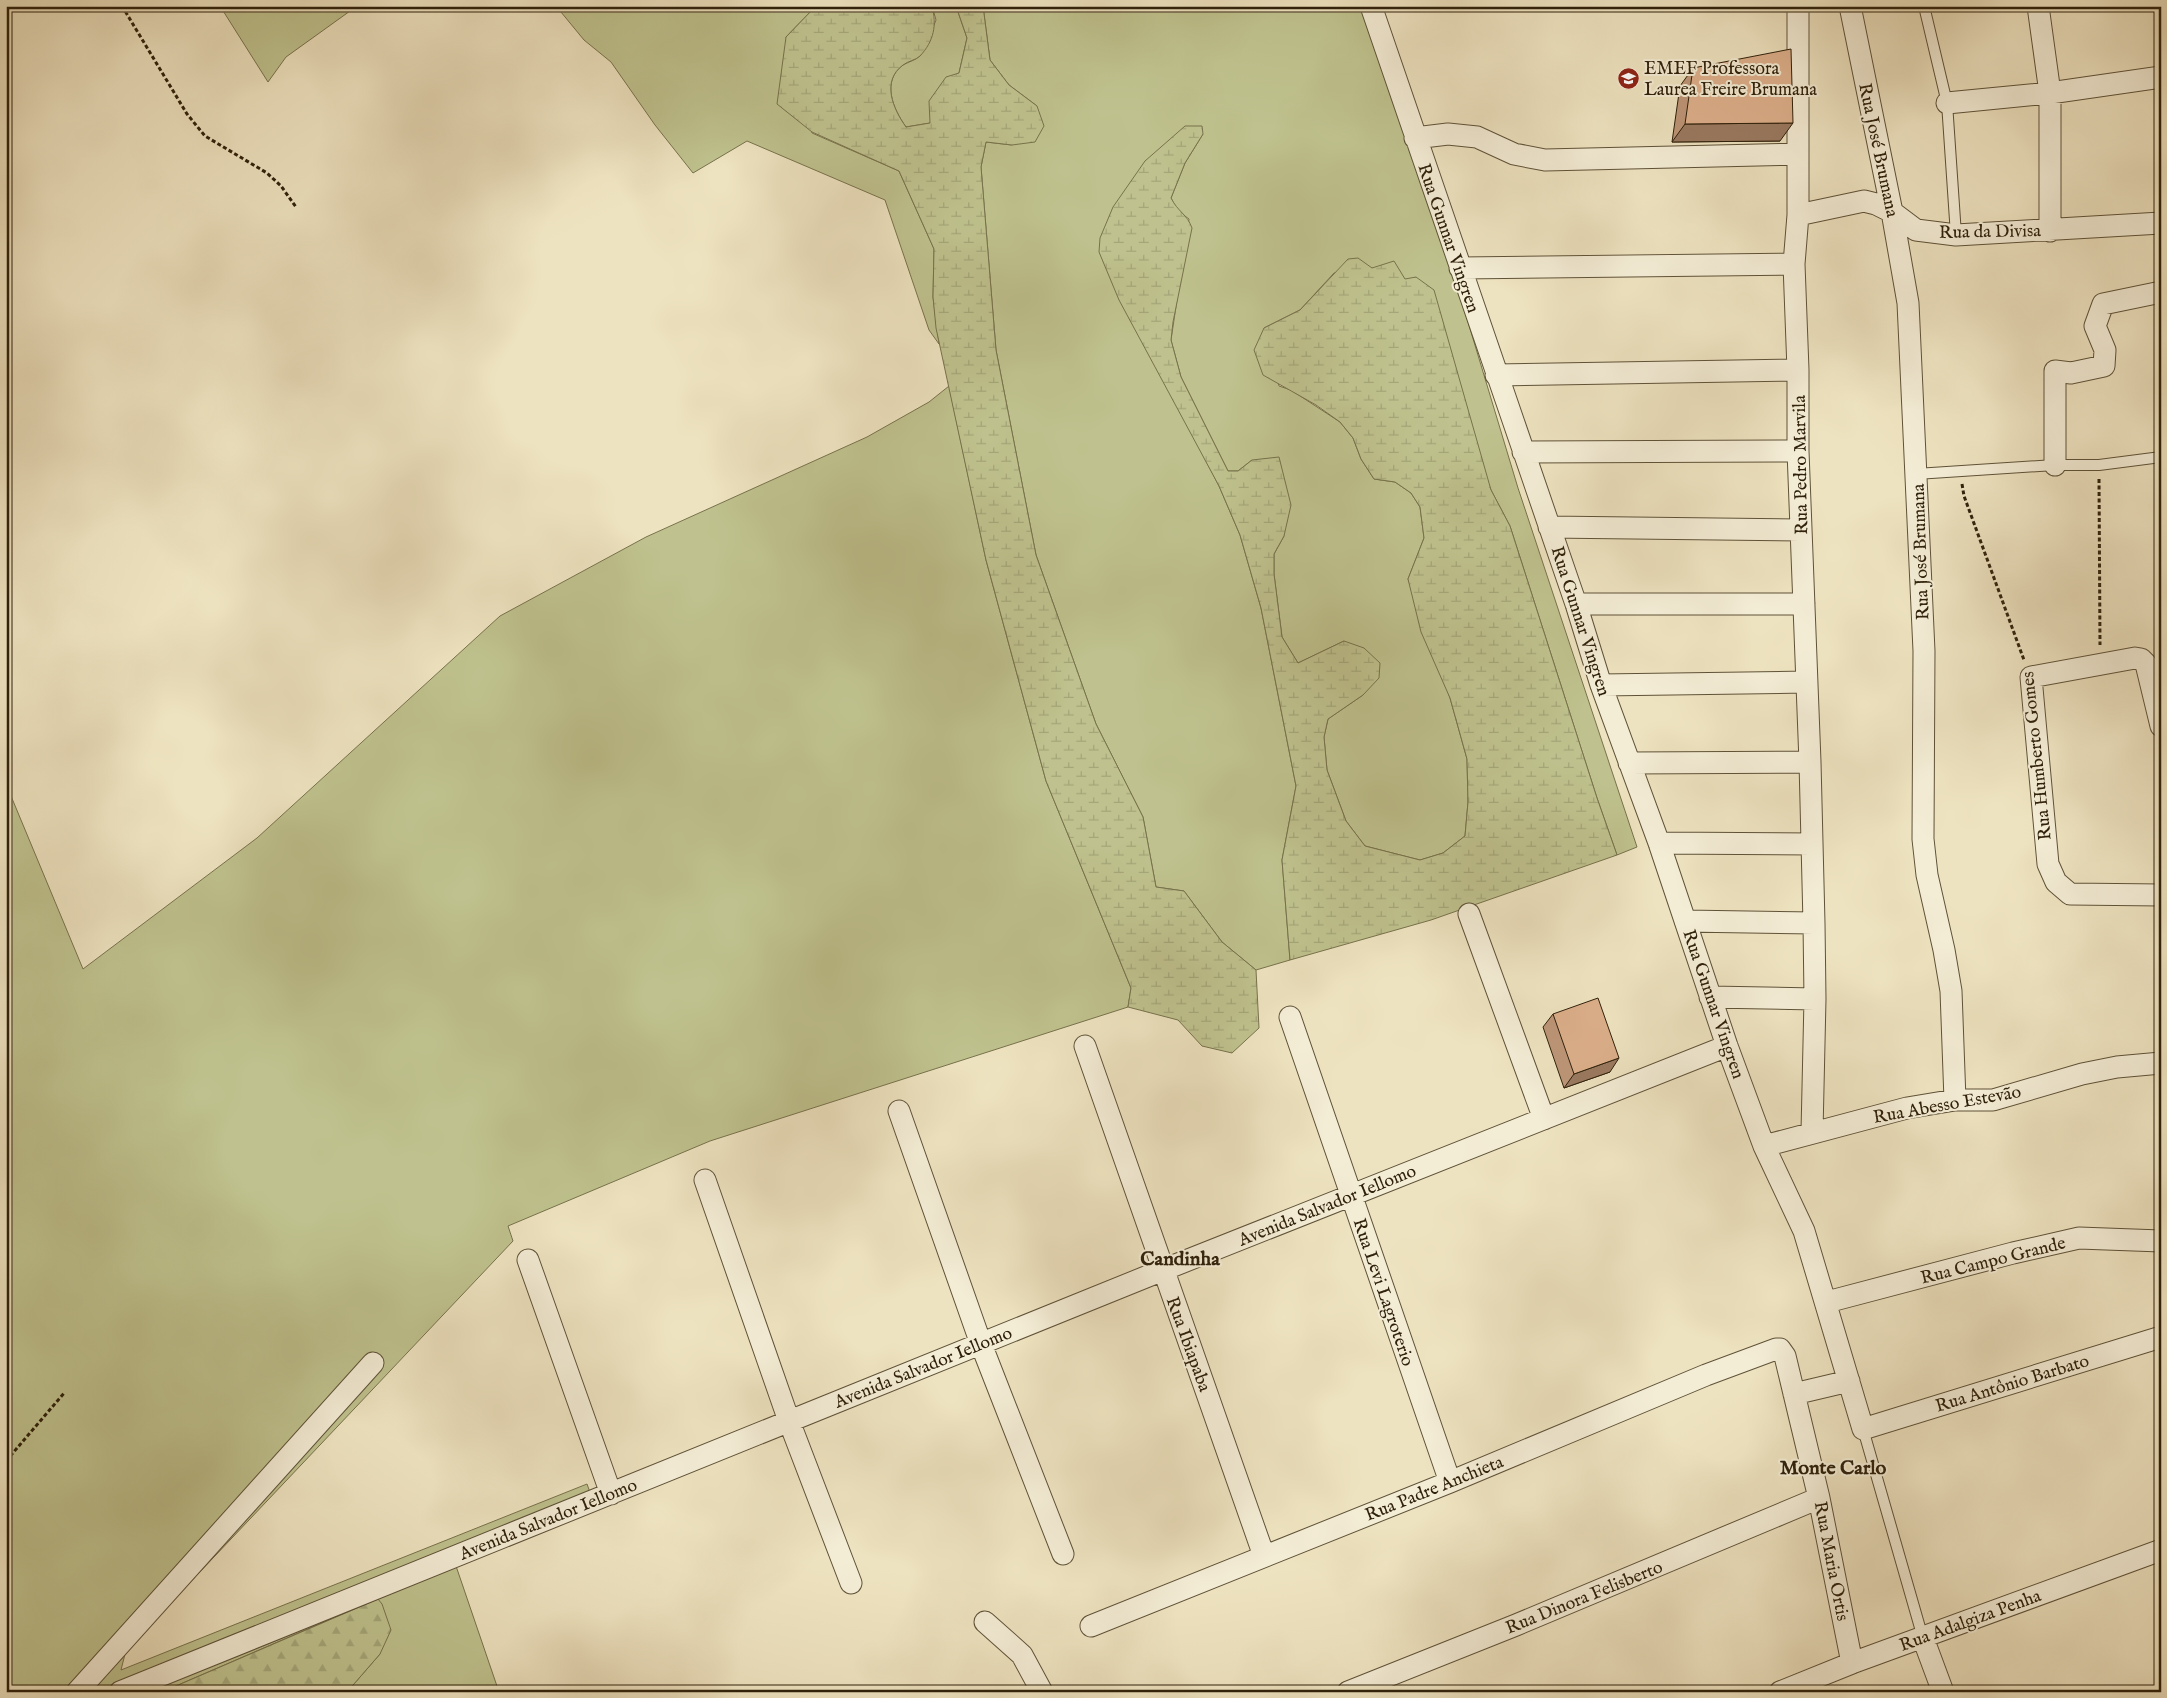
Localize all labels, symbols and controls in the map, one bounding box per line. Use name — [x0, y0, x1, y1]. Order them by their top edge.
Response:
place label: EMEF Professora Laurea Freire Brumana — [1644, 58, 1817, 102]
school or university icon: EMEF Professora Laurea Freire Brumana — [1616, 66, 1640, 90]
street label: Rua José Brumana — [1852, 81, 1903, 220]
street label: Rua Gunnar Vingren — [1411, 161, 1484, 316]
street label: Rua da Divisa — [1939, 220, 2041, 245]
street label: Rua Pedro Marvila — [1789, 395, 1814, 535]
street label: Rua José Brumana — [1908, 483, 1935, 621]
street label: Rua Gunnar Vingren — [1545, 544, 1615, 700]
street label: Rua Humberto Gomes — [2017, 670, 2058, 841]
street label: Rua Gunnar Vingren — [1676, 927, 1749, 1082]
street label: Rua Abesso Estevão — [1872, 1081, 2023, 1130]
street label: Avenida Salvador Iellomo — [1234, 1160, 1420, 1253]
street label: Rua Levi Lagroterio — [1347, 1216, 1419, 1370]
street label: Rua Campo Grande — [1918, 1232, 2068, 1291]
district label: Candinha — [1140, 1247, 1220, 1272]
street label: Rua Ibiapaba — [1160, 1294, 1215, 1395]
street label: Avenida Salvador Iellomo — [830, 1322, 1016, 1415]
street label: Rua Antônio Barbato — [1933, 1350, 2092, 1419]
street label: Rua Padre Anchieta — [1362, 1451, 1507, 1528]
district label: Monte Carlo — [1780, 1456, 1887, 1481]
street label: Avenida Salvador Iellomo — [455, 1474, 641, 1567]
street label: Rua Maria Ortis — [1808, 1500, 1853, 1623]
street label: Rua Dinora Felisberto — [1503, 1556, 1667, 1640]
street label: Rua Adalgiza Penha — [1897, 1585, 2045, 1658]

